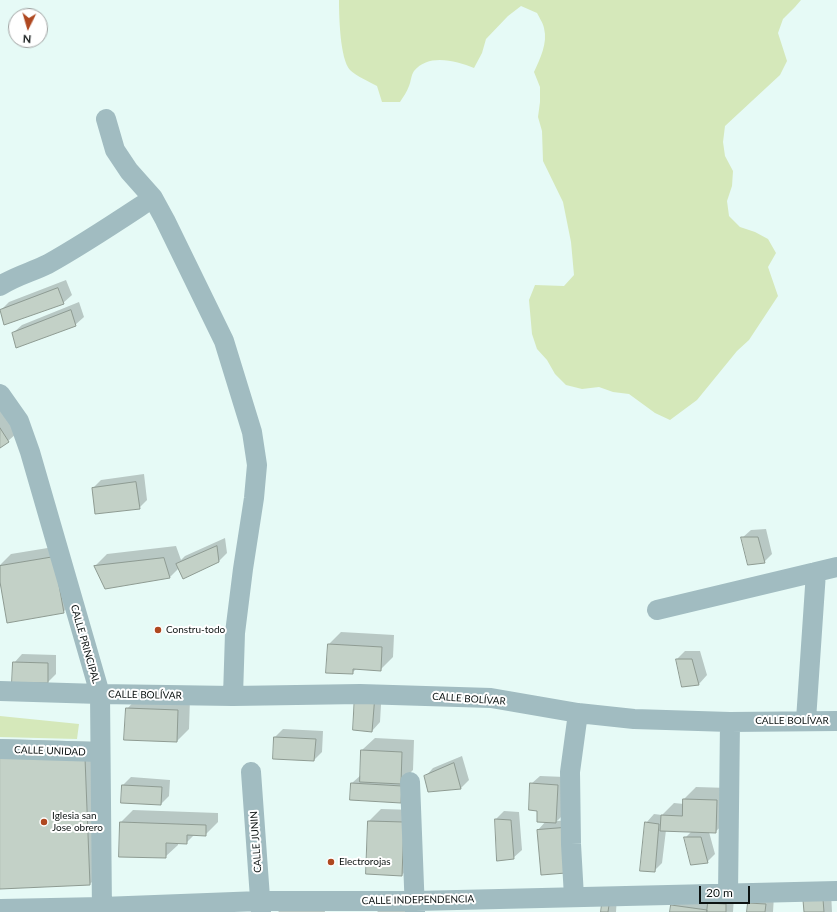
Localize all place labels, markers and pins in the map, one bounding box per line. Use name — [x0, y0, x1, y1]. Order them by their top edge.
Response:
place label: Constru-todo — [166, 624, 225, 636]
marker: Constru-todo — [153, 625, 163, 635]
place label: Iglesia san Jose obrero — [52, 810, 103, 834]
marker: Iglesia san Jose obrero — [39, 817, 49, 827]
place label: Electrorojas — [339, 856, 391, 868]
marker: Electrorojas — [326, 857, 336, 867]

